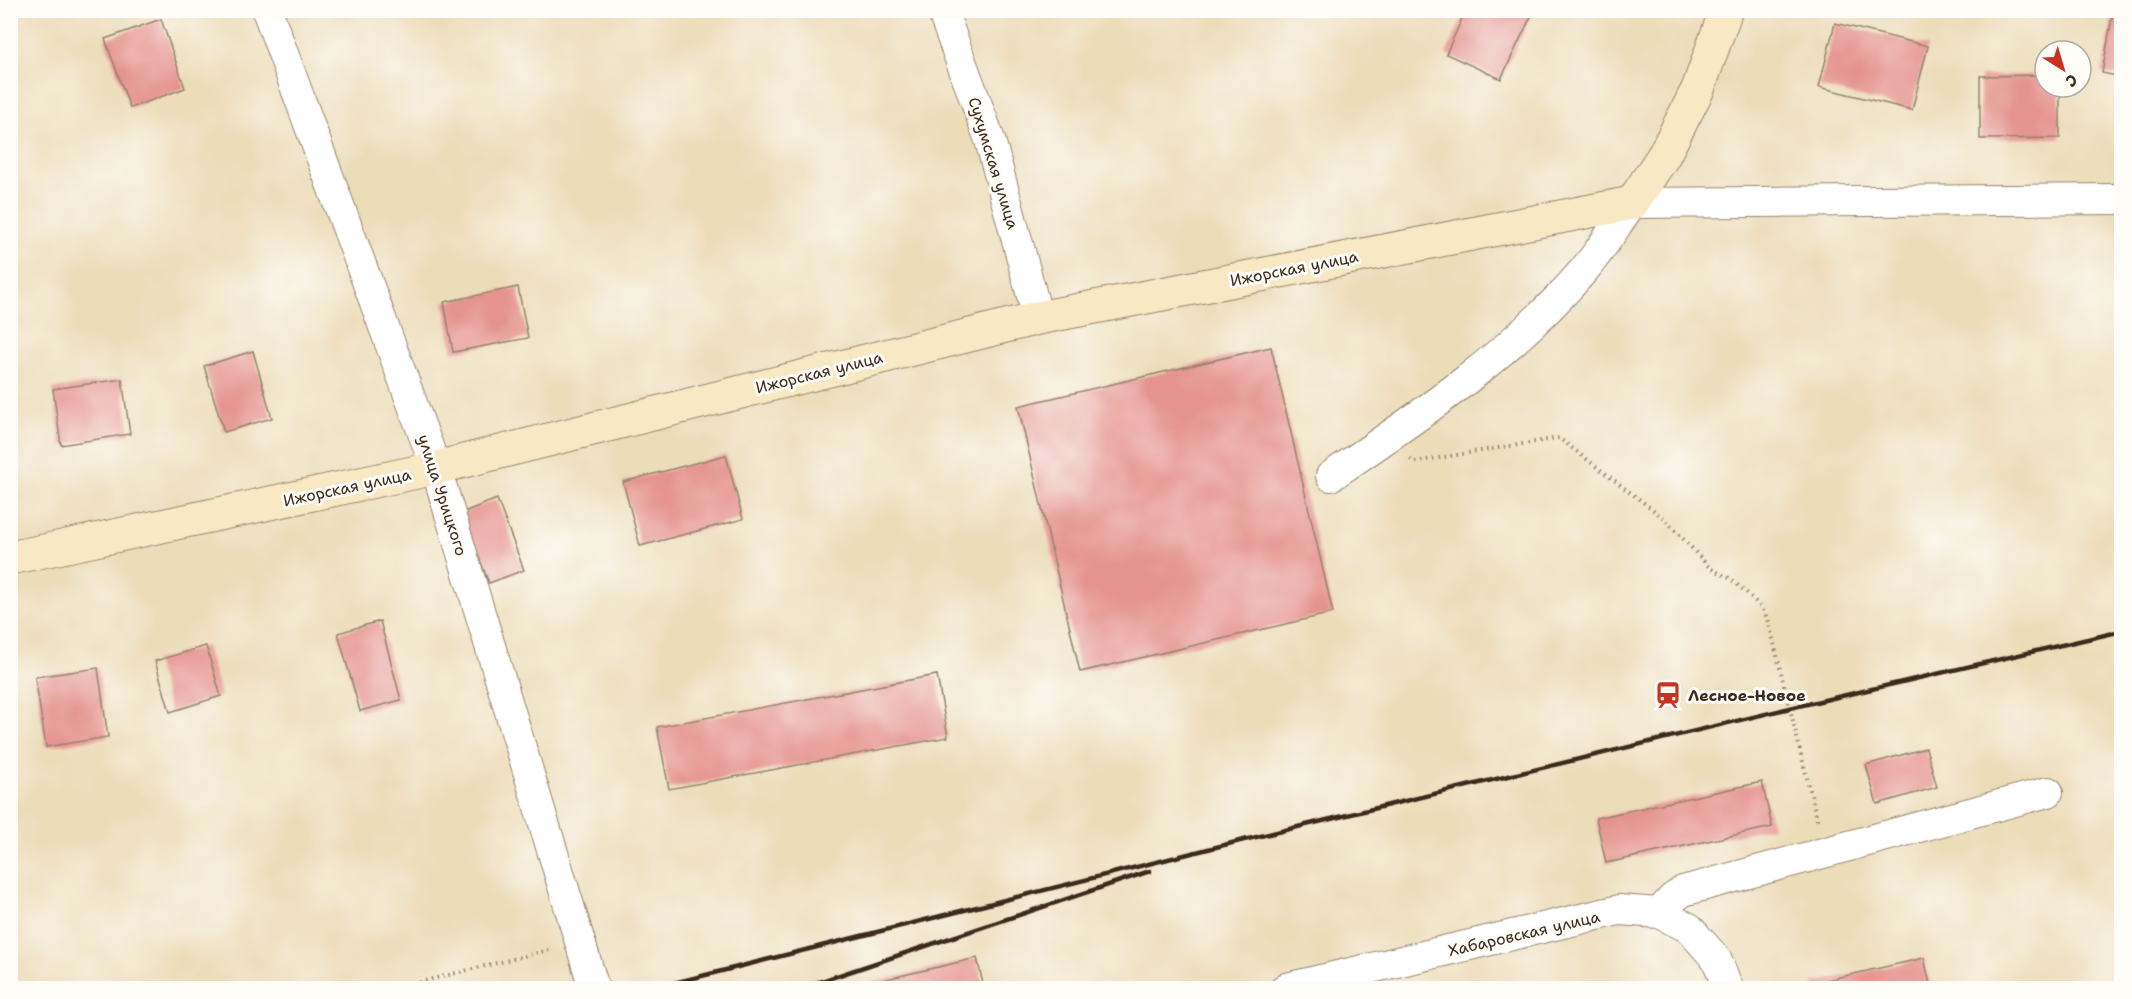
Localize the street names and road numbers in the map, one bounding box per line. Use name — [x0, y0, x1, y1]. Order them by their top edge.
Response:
street label: Сухумская улица — [963, 95, 1024, 232]
street label: Ижорская улица — [1228, 246, 1360, 291]
street label: Ижорская улица — [753, 347, 885, 398]
street label: улица Урицкого — [413, 432, 472, 559]
street label: Ижорская улица — [281, 464, 413, 511]
street label: Хабаровская улица — [1446, 906, 1602, 961]

